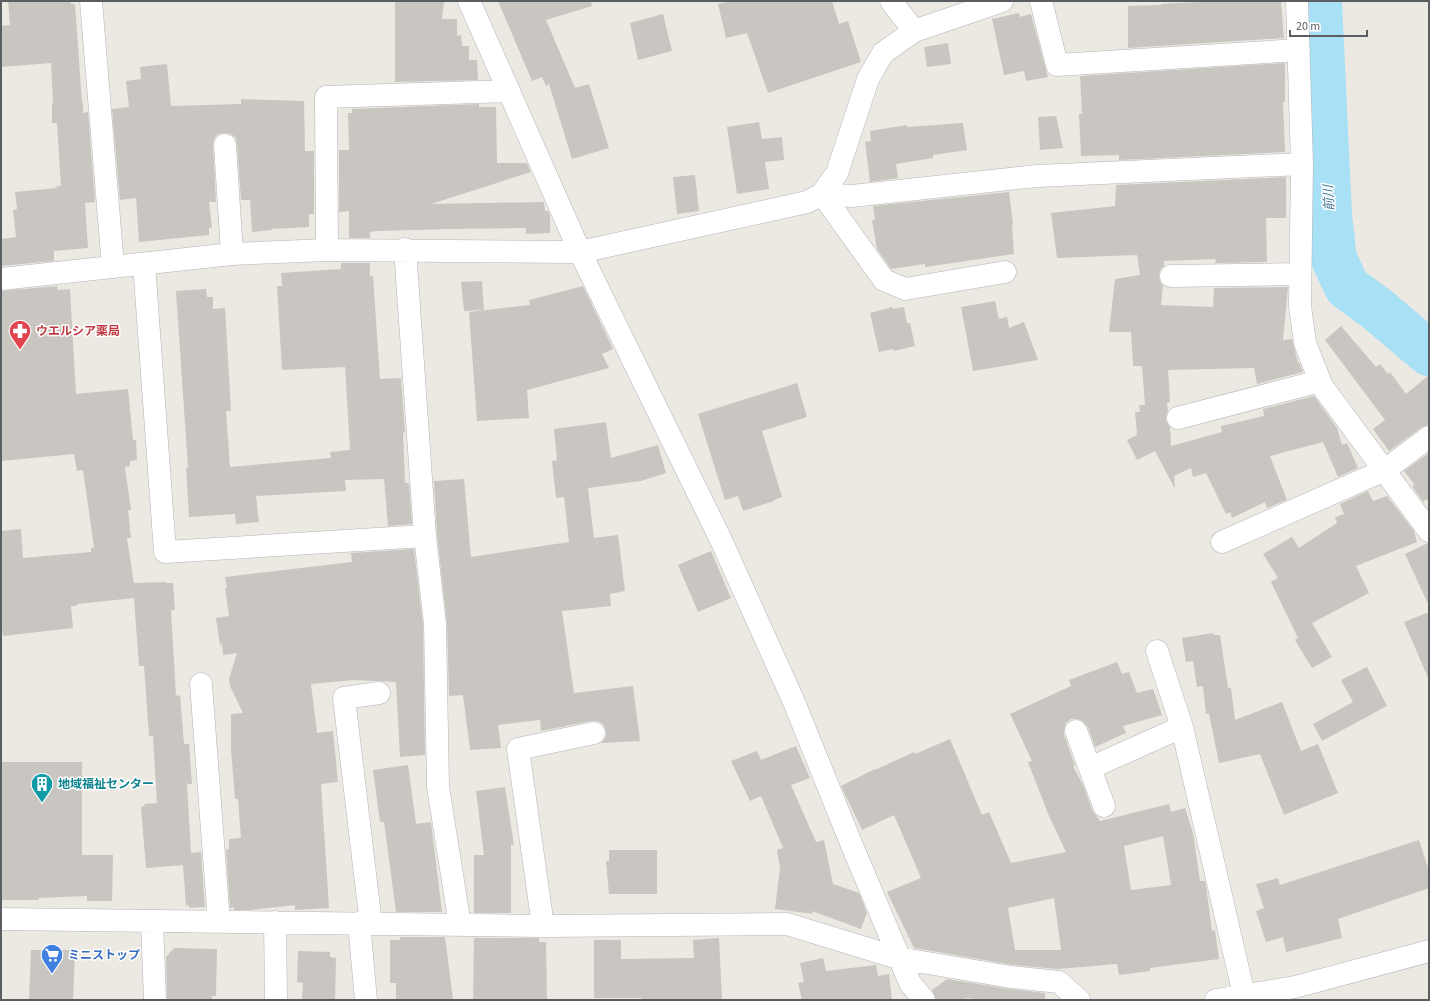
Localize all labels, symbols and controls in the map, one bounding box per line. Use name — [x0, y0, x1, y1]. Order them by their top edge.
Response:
scale bar — [1290, 12, 1367, 38]
text: 20 m — [1296, 18, 1320, 35]
water label: 前川 — [1319, 183, 1339, 211]
pharmacy icon: ウエルシア薬局 — [7, 318, 33, 351]
place label: ウエルシア薬局 — [36, 323, 120, 340]
building icon: 地域福祉センター — [29, 771, 55, 804]
place label: 地域福祉センター — [58, 776, 154, 793]
supermarket icon: ミニストップ — [39, 942, 65, 975]
place label: ミニストップ — [68, 947, 140, 964]

